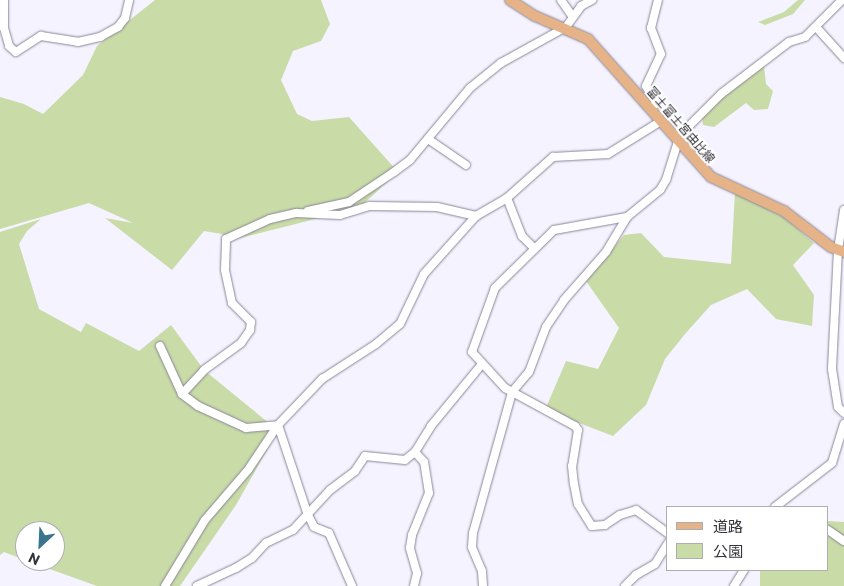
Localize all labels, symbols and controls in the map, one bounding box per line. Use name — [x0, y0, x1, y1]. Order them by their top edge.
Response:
street label: 富士富士宮由比線 — [644, 84, 718, 166]
legend — [666, 506, 829, 571]
text: 道路 — [713, 517, 743, 535]
north arrow — [15, 521, 65, 571]
text: 公園 — [713, 542, 743, 560]
text: N — [26, 549, 42, 569]

